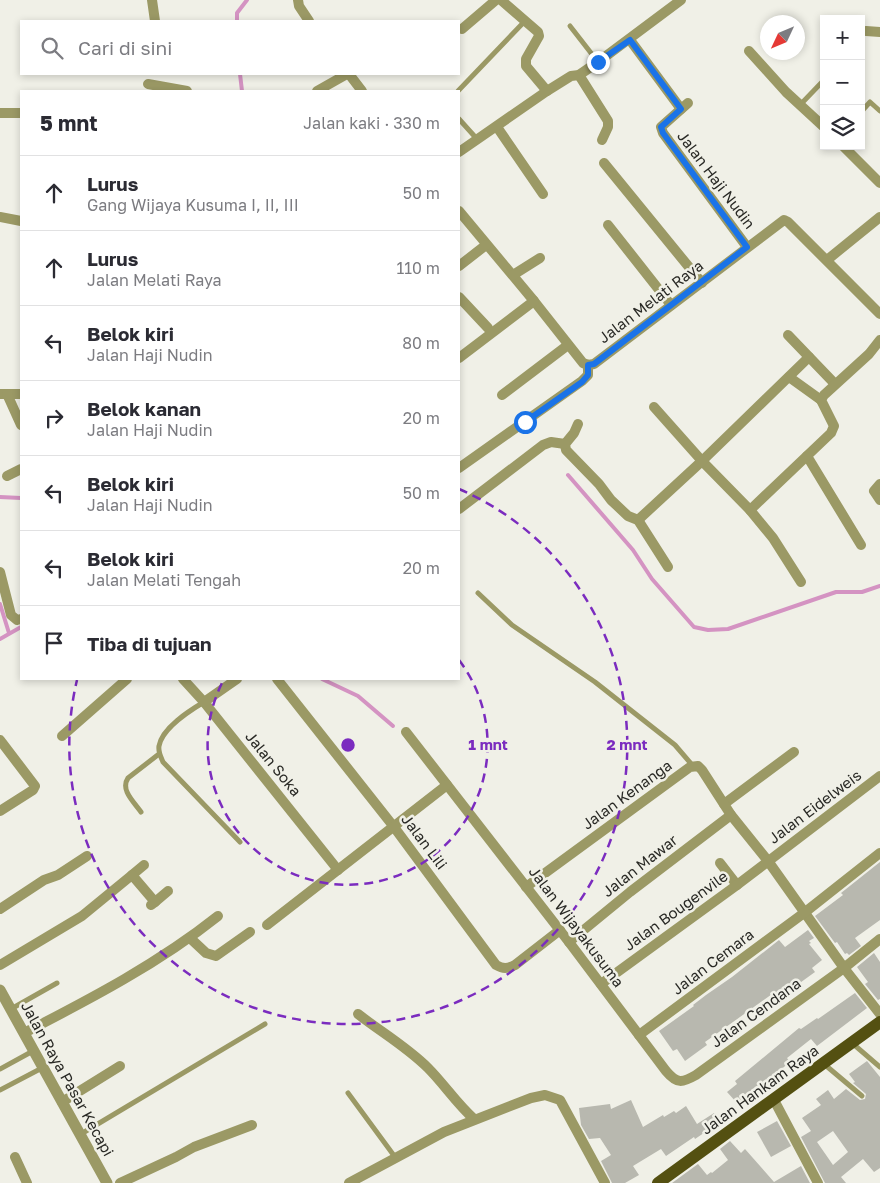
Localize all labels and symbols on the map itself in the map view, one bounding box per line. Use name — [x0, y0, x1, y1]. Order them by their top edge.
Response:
north arrow — [760, 15, 805, 60]
route end — [587, 51, 610, 74]
street label: Jalan Haji Nudin — [674, 127, 759, 232]
street label: Jalan Melati Raya — [595, 256, 706, 346]
route start — [514, 411, 537, 434]
street label: Jalan Soka — [242, 727, 305, 800]
text: 1 mnt — [468, 735, 508, 753]
text: 2 mnt — [606, 735, 648, 753]
centre of rings — [339, 736, 357, 754]
street label: Jalan Kenanga — [578, 756, 675, 833]
street label: Jalan Eidelweis — [764, 765, 864, 847]
street label: Jalan Lili — [398, 810, 451, 873]
street label: Jalan Mawar — [598, 830, 681, 900]
street label: Jalan Wijayakusuma — [526, 863, 628, 990]
street label: Jalan Bougenvile — [620, 866, 731, 954]
street label: Jalan Cemara — [668, 925, 757, 998]
street label: Jalan Cendana — [707, 974, 804, 1051]
street label: Jalan Raya Pasar Kecapi — [18, 998, 118, 1159]
street label: Jalan Hankam Raya — [697, 1041, 822, 1138]

